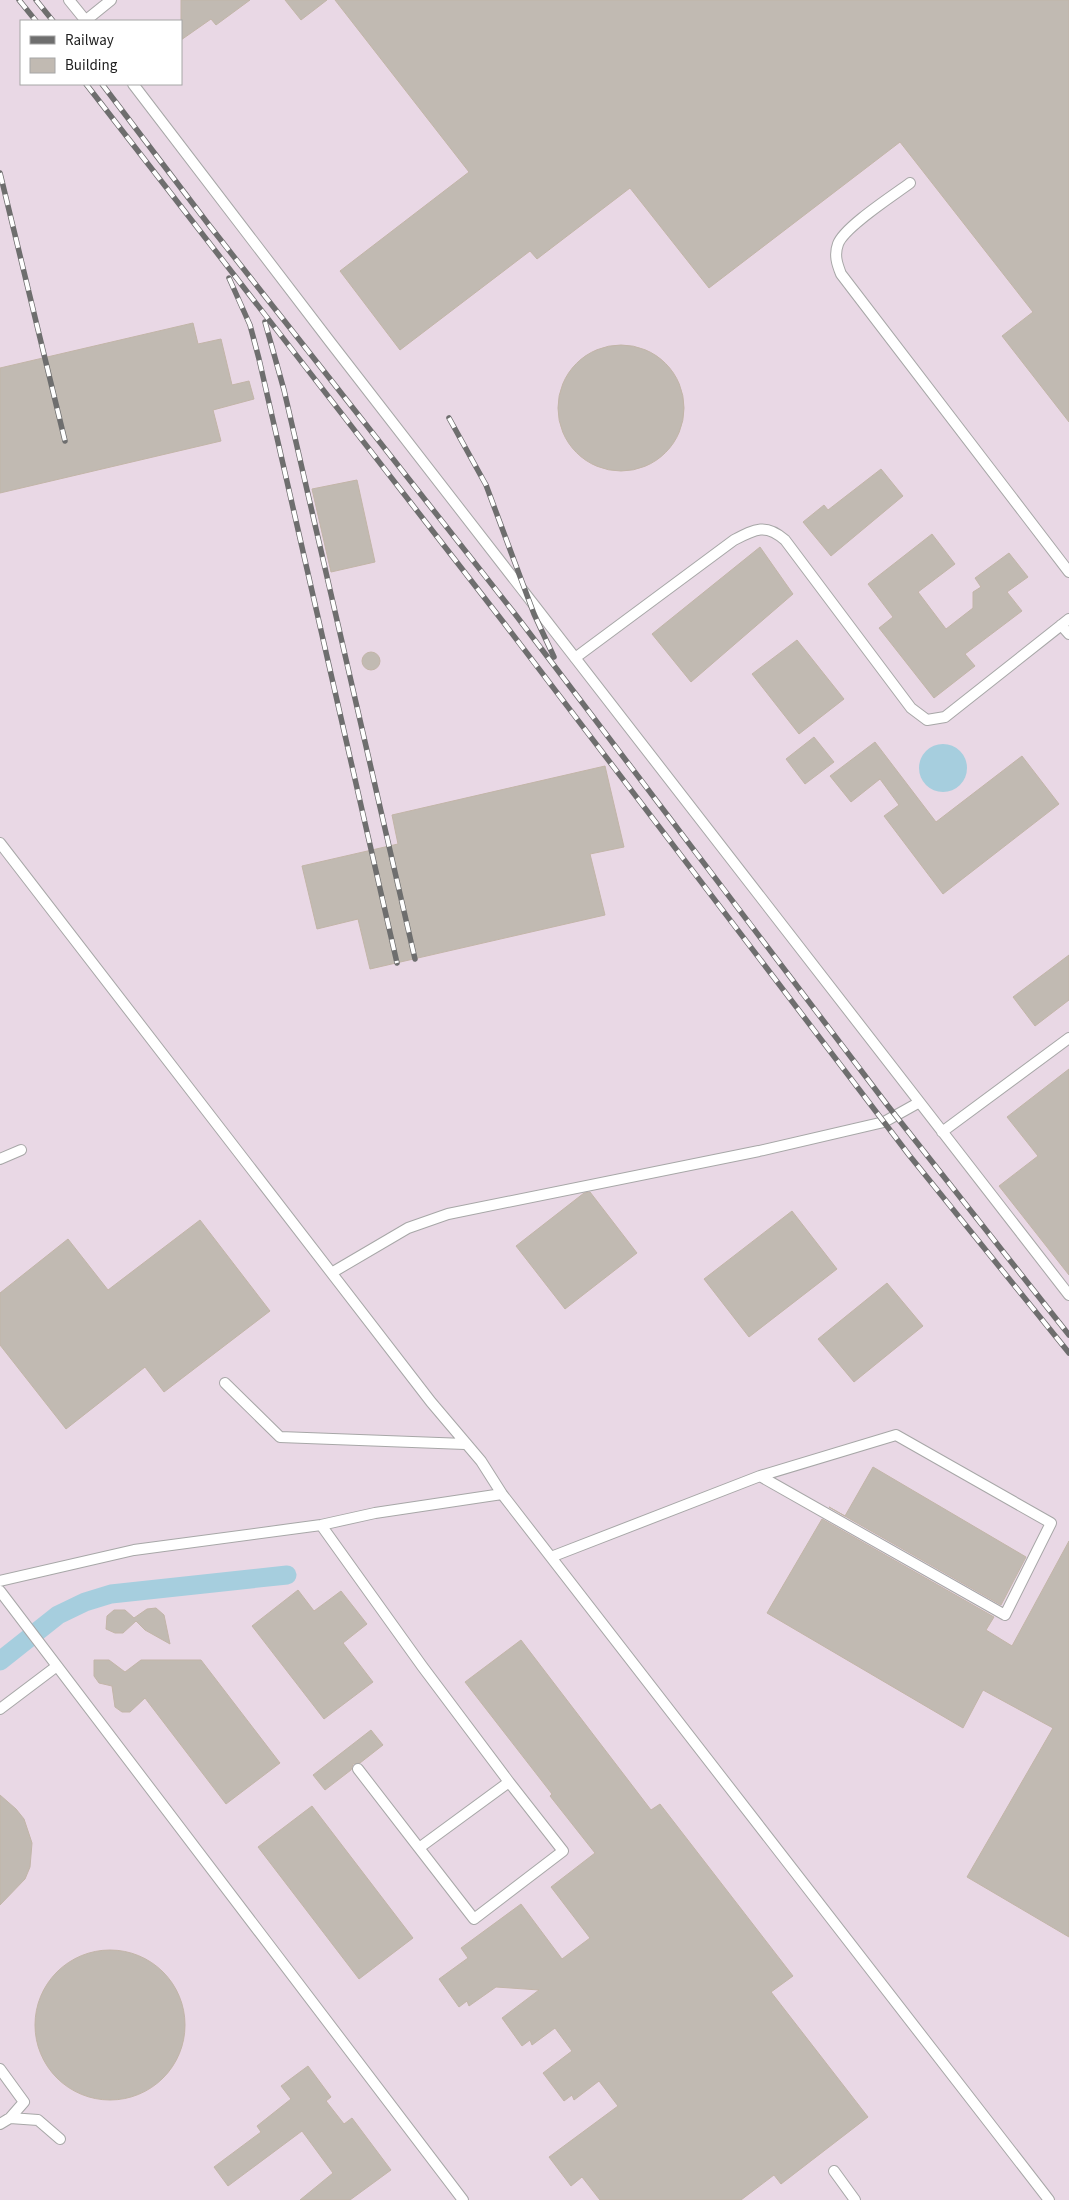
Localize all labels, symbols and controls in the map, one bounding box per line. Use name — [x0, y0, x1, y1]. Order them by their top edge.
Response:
legend — [20, 20, 182, 85]
text: Railway — [65, 30, 114, 51]
text: Building — [65, 55, 118, 76]

